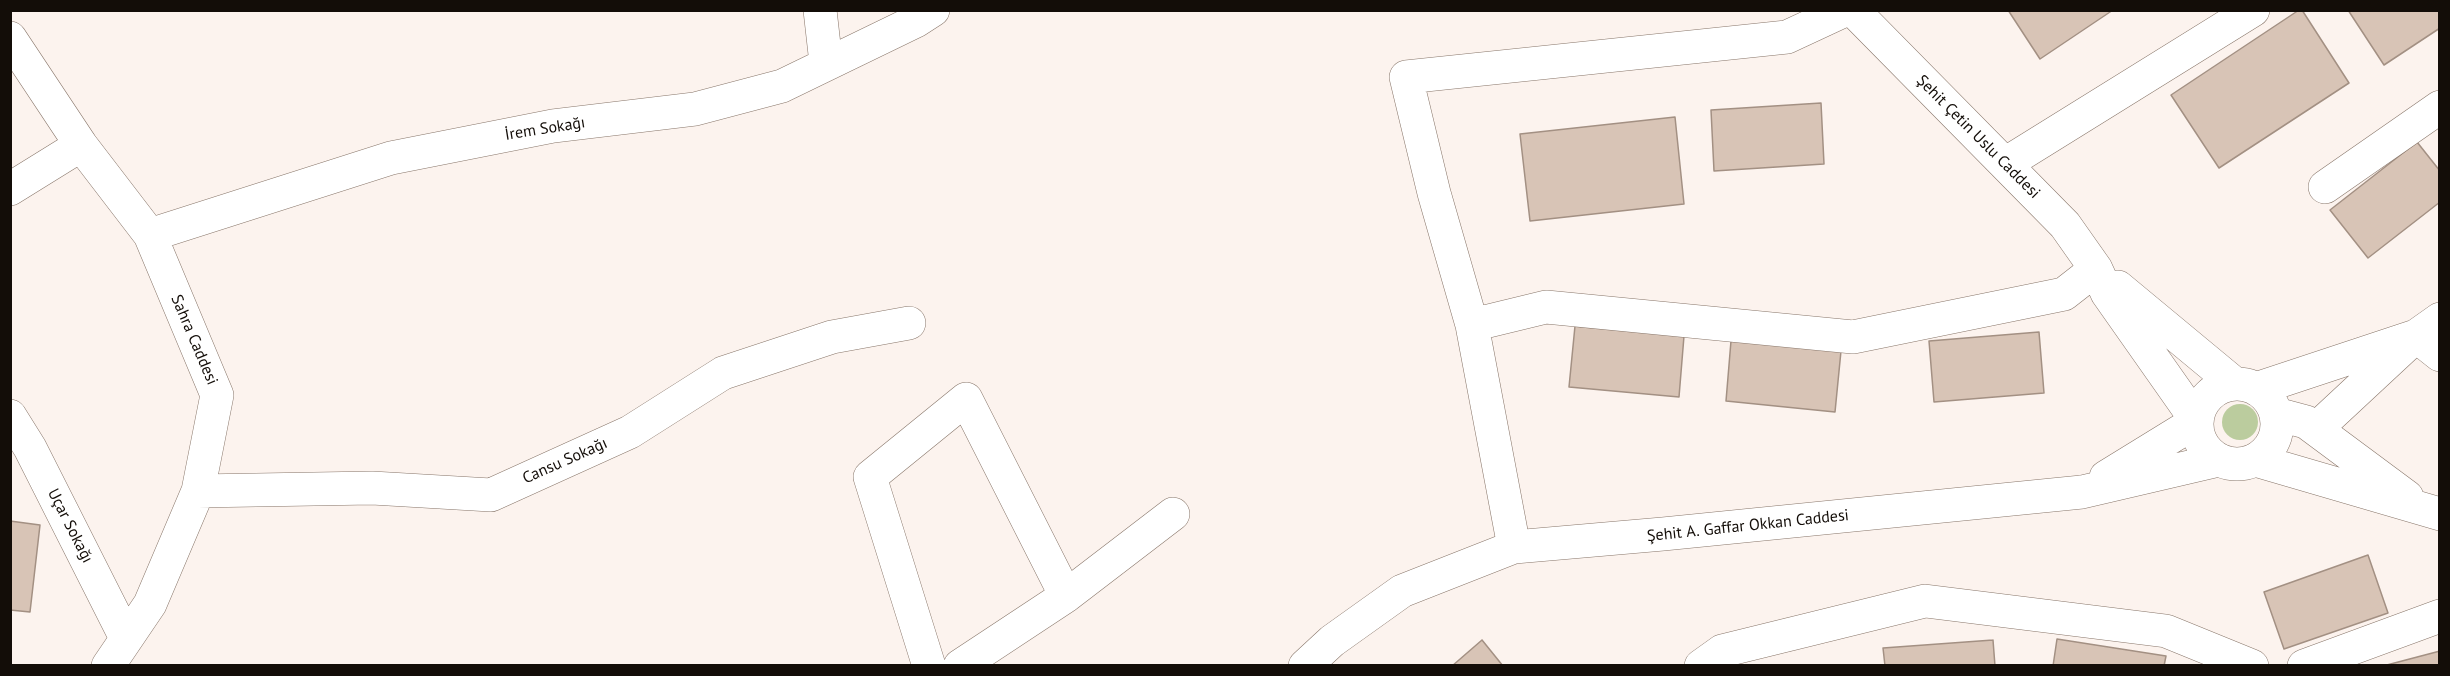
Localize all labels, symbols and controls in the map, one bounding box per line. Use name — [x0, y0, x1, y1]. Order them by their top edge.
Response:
street label: Şehit Çetin Uslu Caddesi — [1912, 71, 2044, 203]
street label: İrem Sokağı — [503, 113, 587, 145]
street label: Sahra Caddesi — [166, 292, 222, 388]
street label: Cansu Sokağı — [520, 434, 610, 488]
street label: Uçar Sokağı — [43, 486, 97, 566]
street label: Şehit A. Gaffar Okkan Caddesi — [1646, 506, 1850, 546]

